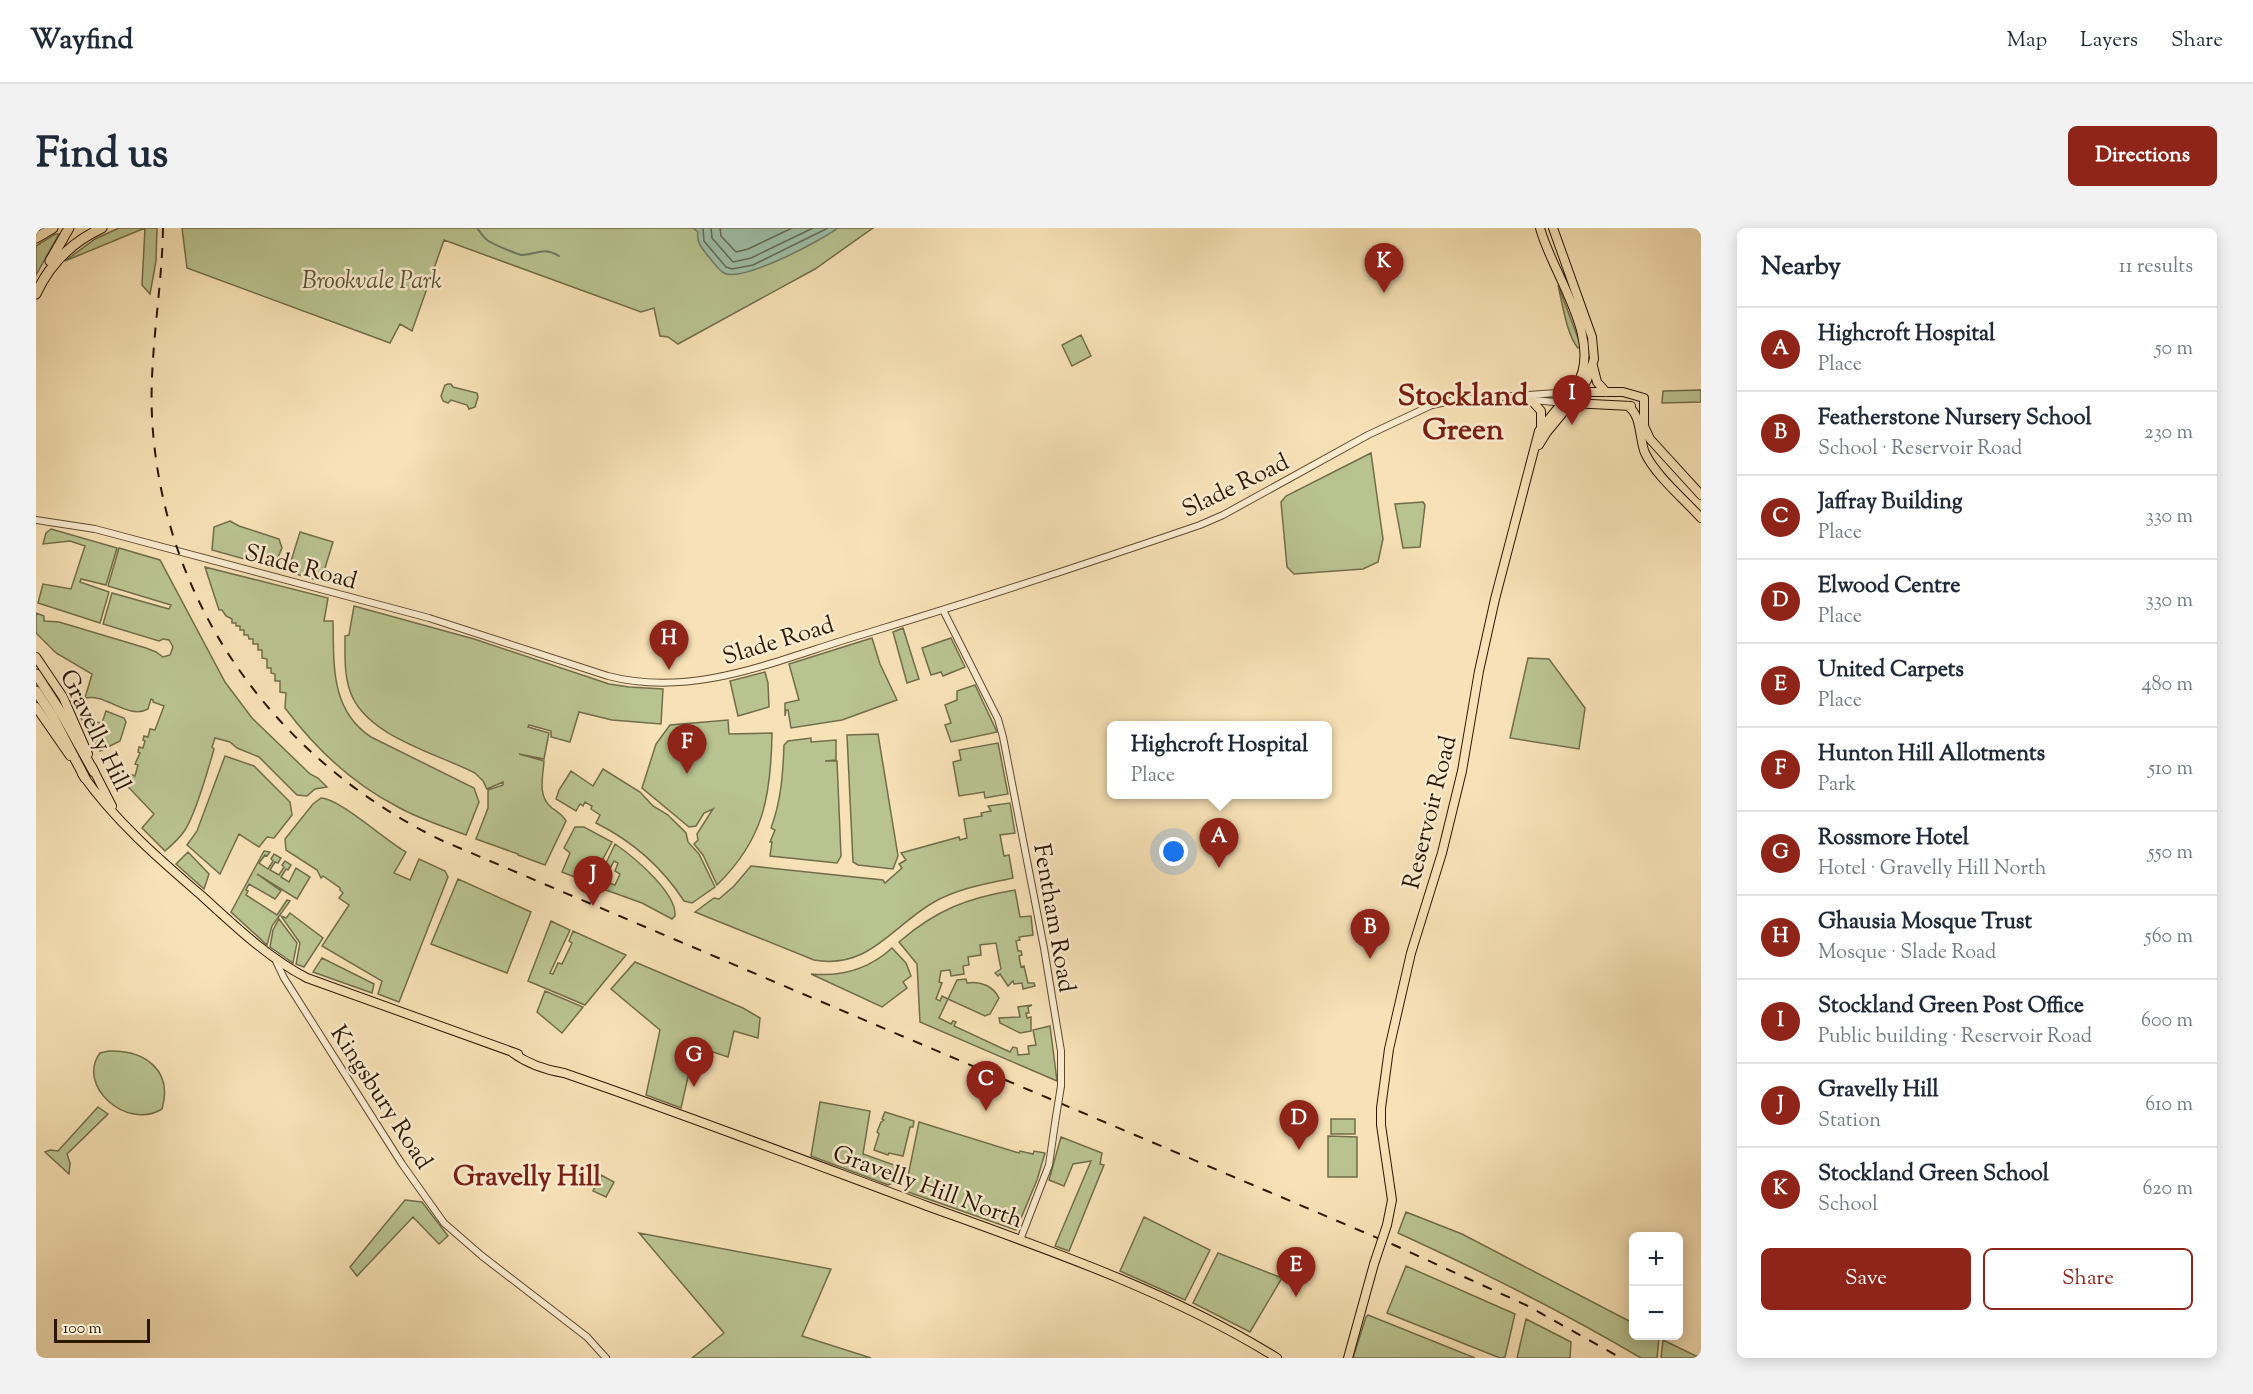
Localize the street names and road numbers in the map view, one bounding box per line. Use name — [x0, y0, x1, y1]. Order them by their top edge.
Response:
street label: Slade Road — [1177, 446, 1296, 527]
street label: Slade Road — [240, 537, 361, 599]
street label: Slade Road — [718, 609, 839, 675]
street label: Gravelly Hill — [50, 664, 138, 798]
street label: Reservoir Road — [1395, 732, 1467, 893]
street label: Fentham Road — [1023, 841, 1083, 996]
street label: Kingsbury Road — [321, 1019, 440, 1177]
street label: Gravelly Hill North — [828, 1138, 1027, 1238]

